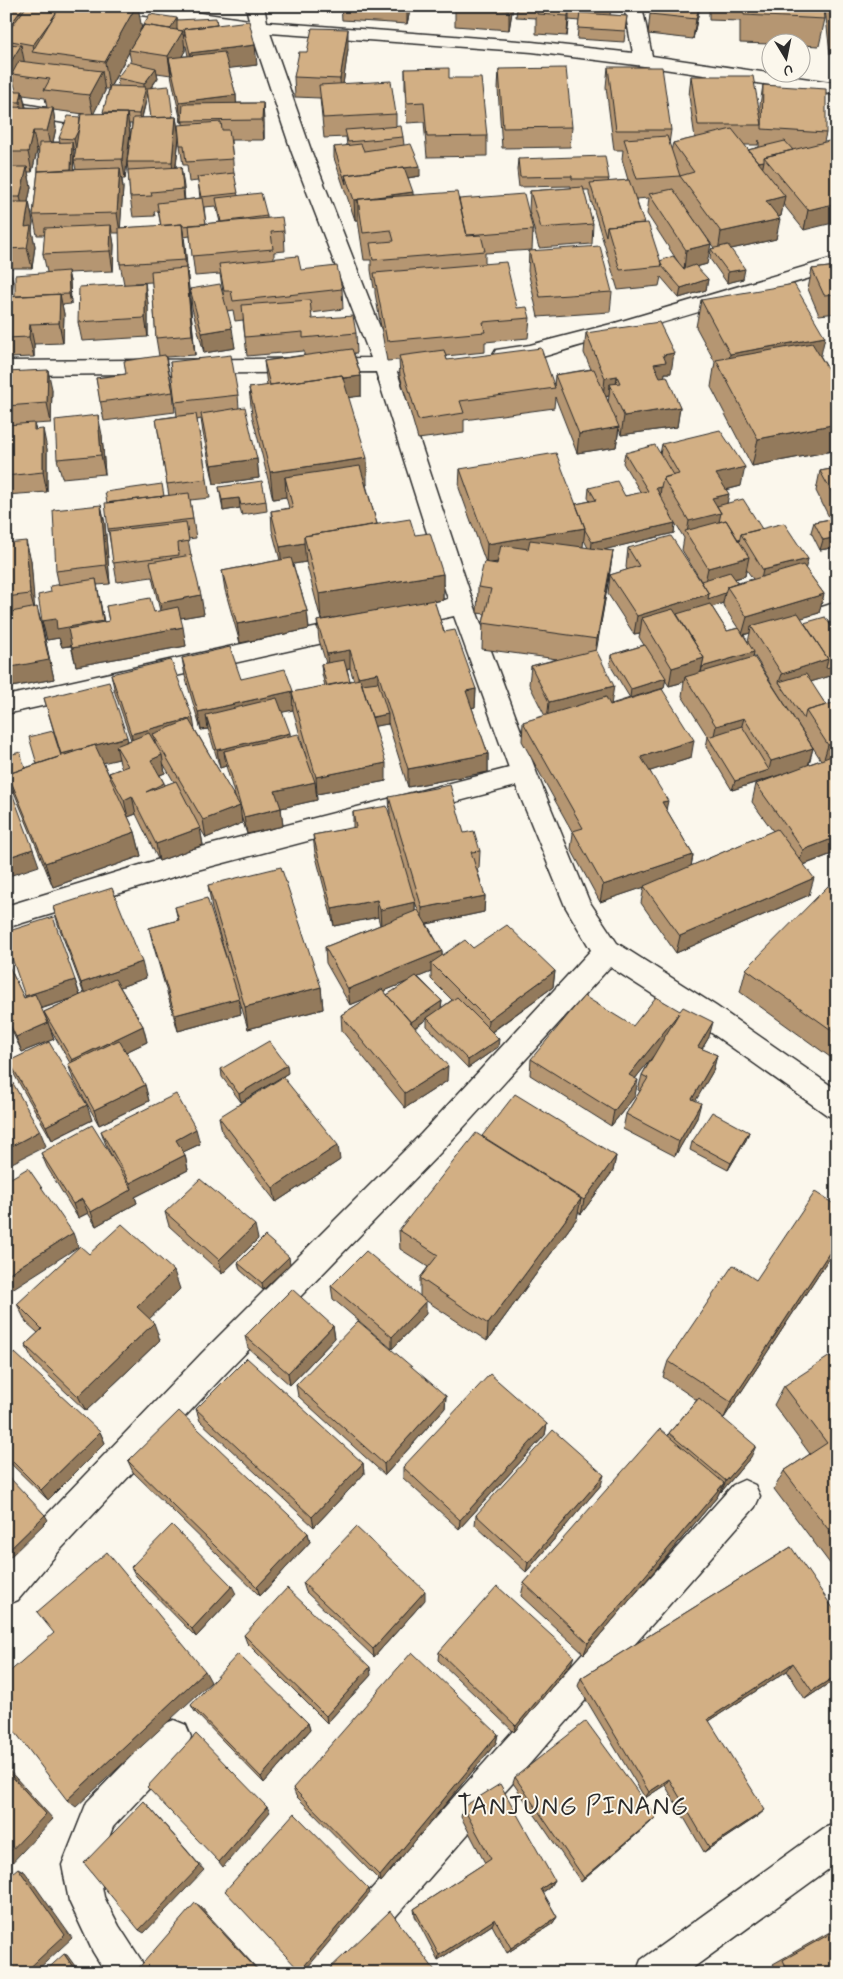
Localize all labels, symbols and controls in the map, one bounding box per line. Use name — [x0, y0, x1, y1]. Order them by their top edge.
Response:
north arrow — [760, 32, 810, 82]
text: U — [782, 60, 794, 79]
district label: TANJUNG PINANG — [457, 1790, 689, 1824]

